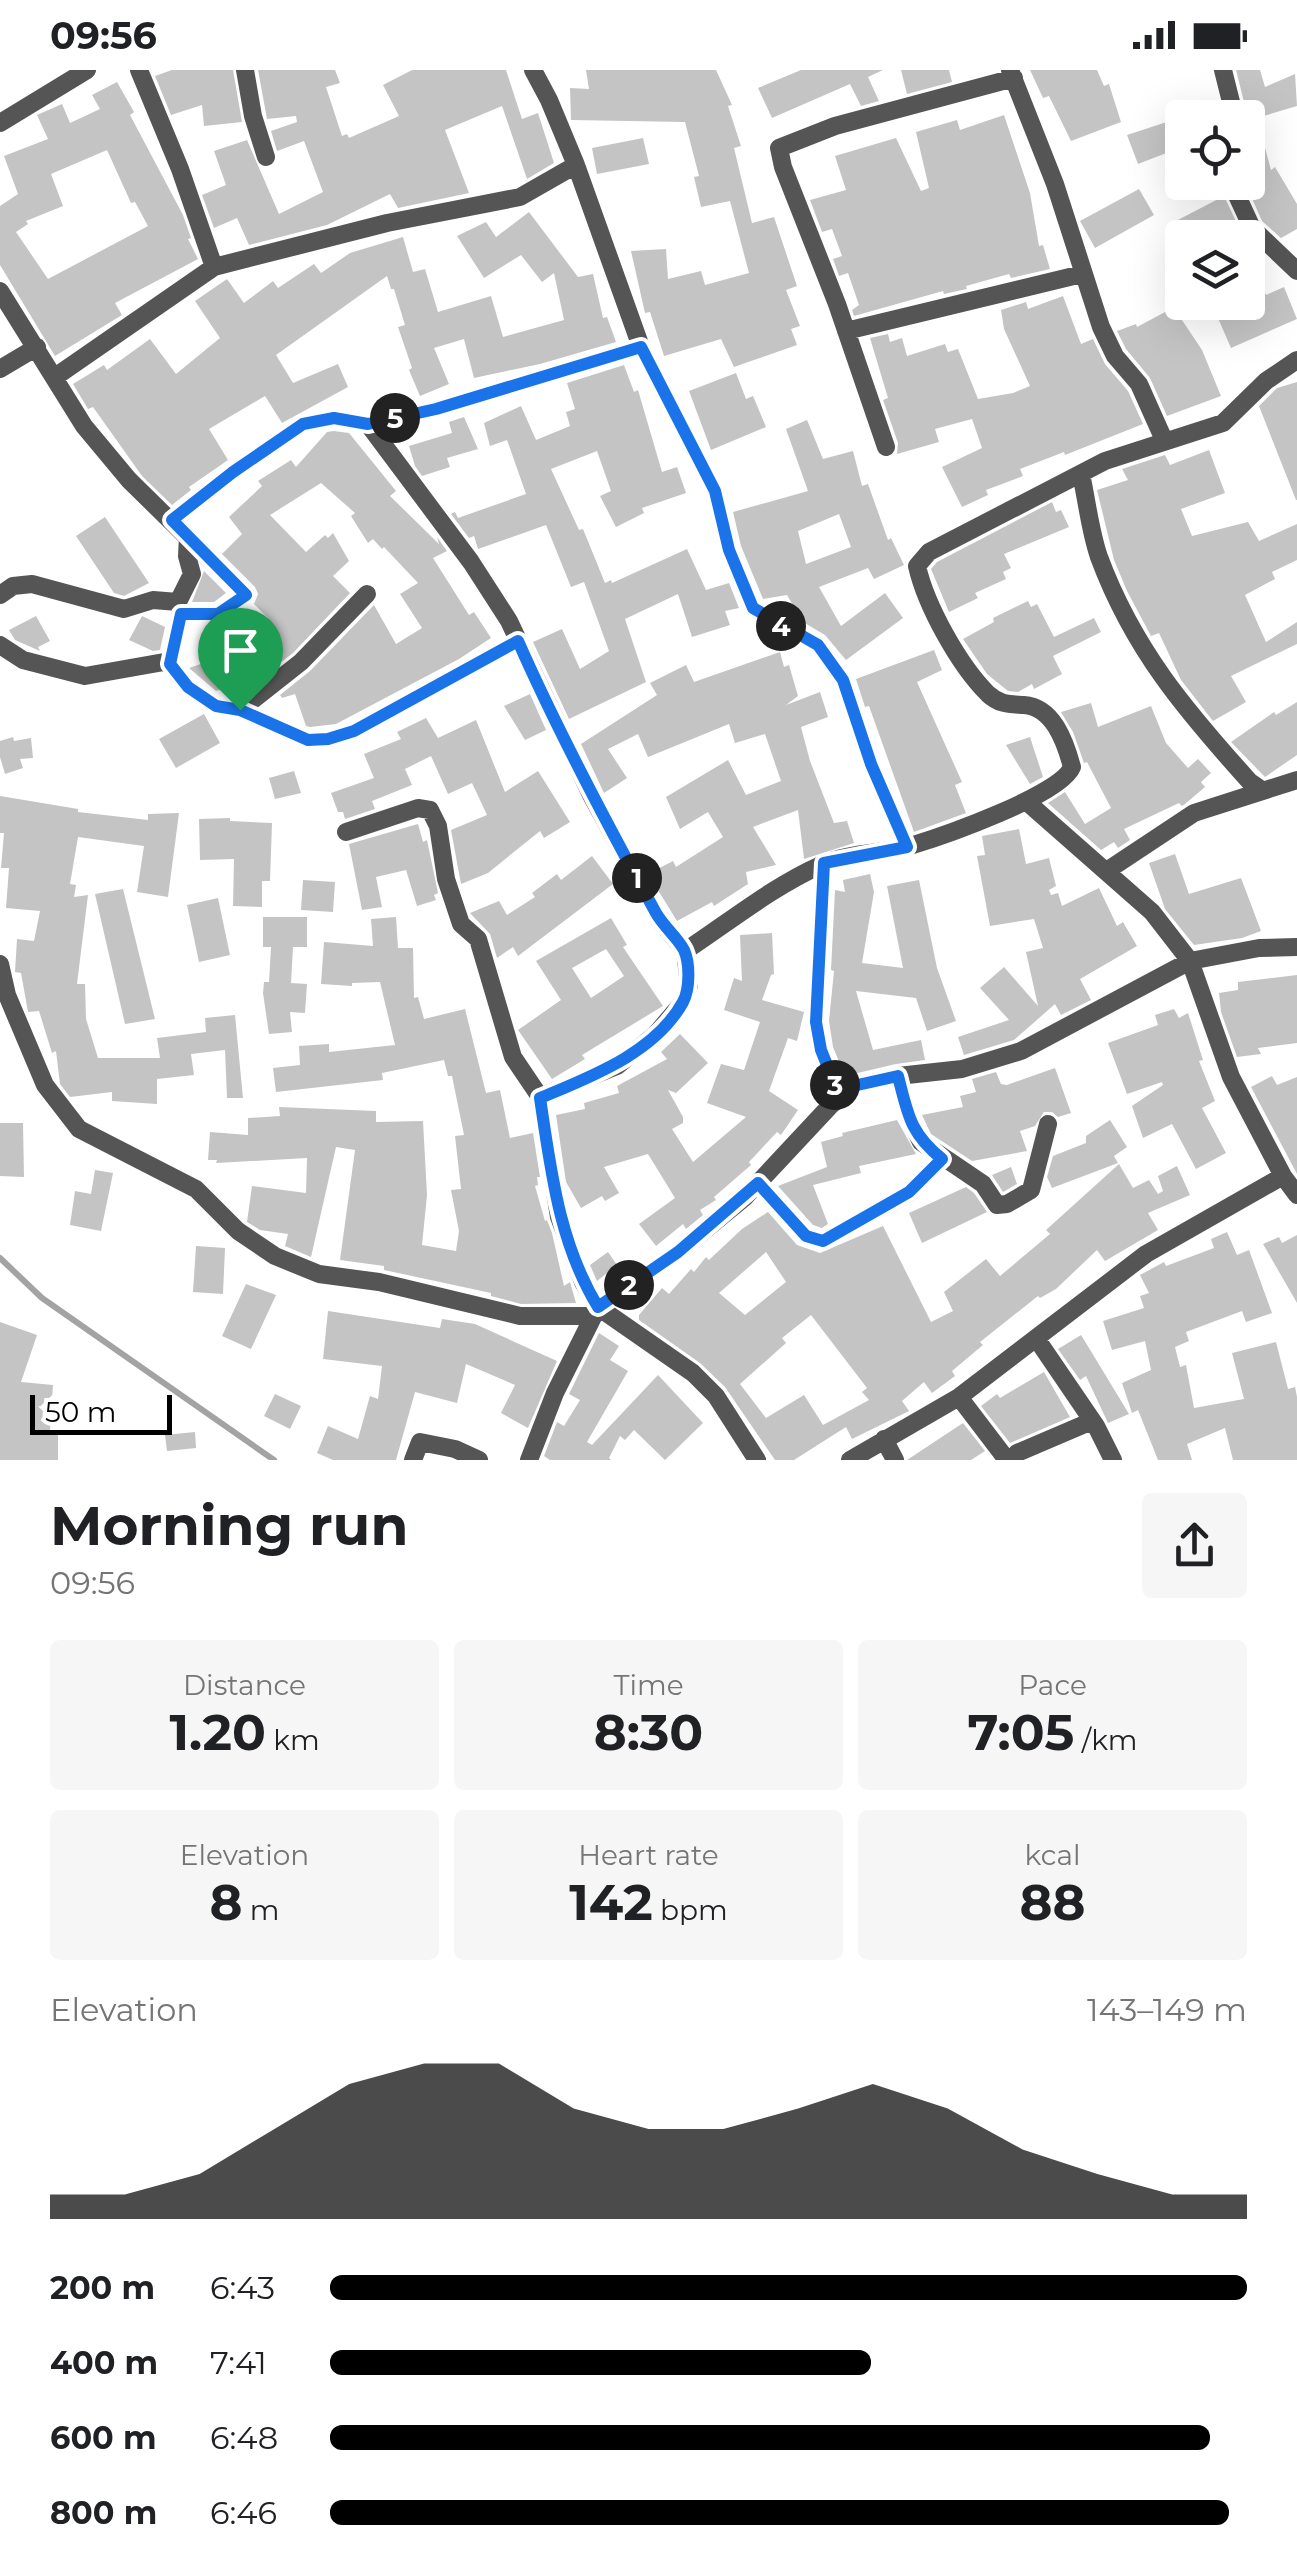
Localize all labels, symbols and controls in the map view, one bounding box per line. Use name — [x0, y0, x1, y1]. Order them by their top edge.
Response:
text: 09:56 — [50, 12, 157, 59]
map controls — [1165, 100, 1265, 320]
button: locate — [1165, 100, 1265, 200]
button: layers — [1165, 220, 1265, 320]
pin: 5 — [370, 393, 420, 443]
text: 5 — [387, 401, 403, 435]
pin: 4 — [756, 601, 806, 651]
pin — [198, 608, 283, 711]
text: 4 — [771, 609, 791, 643]
icon: arrive — [213, 623, 268, 678]
pin: 1 — [612, 853, 662, 903]
text: 1 — [632, 861, 642, 895]
pin: 3 — [810, 1060, 860, 1110]
text: 3 — [827, 1068, 843, 1102]
pin: 2 — [604, 1260, 654, 1310]
text: 2 — [621, 1268, 637, 1302]
scale bar — [30, 1390, 172, 1434]
text: 50 m — [45, 1395, 116, 1429]
text: Morning run — [50, 1492, 408, 1559]
button: share — [1142, 1493, 1247, 1598]
text: 09:56 — [50, 1563, 135, 1602]
text: Distance — [183, 1668, 306, 1702]
text: Time — [613, 1668, 684, 1702]
text: Pace — [1018, 1668, 1087, 1702]
text: 1.20 — [169, 1702, 266, 1763]
text: 8:30 — [594, 1702, 703, 1763]
text: 7:05 — [968, 1702, 1074, 1763]
text: km — [266, 1723, 320, 1757]
text: /km — [1074, 1723, 1137, 1757]
text: Elevation — [180, 1838, 309, 1872]
text: Heart rate — [578, 1838, 719, 1872]
text: kcal — [1025, 1838, 1080, 1872]
text: 8 — [209, 1872, 242, 1933]
text: 142 — [569, 1872, 653, 1933]
text: 88 — [1020, 1872, 1086, 1933]
text: m — [242, 1893, 280, 1927]
text: bpm — [653, 1893, 728, 1927]
text: Elevation — [50, 1990, 198, 2029]
text: 143–149 m — [1087, 1990, 1247, 2029]
text: 200 m — [50, 2268, 155, 2307]
text: 6:43 — [210, 2268, 275, 2307]
text: 400 m — [50, 2343, 158, 2382]
text: 7:41 — [210, 2343, 267, 2382]
text: 600 m — [50, 2418, 156, 2457]
text: 6:48 — [210, 2418, 278, 2457]
text: 800 m — [50, 2493, 157, 2532]
text: 6:46 — [210, 2493, 277, 2532]

